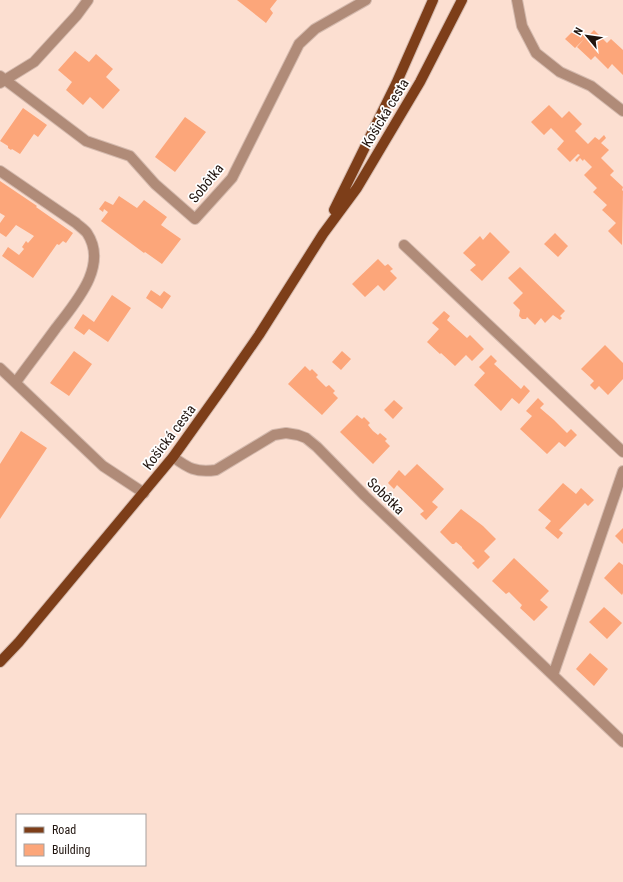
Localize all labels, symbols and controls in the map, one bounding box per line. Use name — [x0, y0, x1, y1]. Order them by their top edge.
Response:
north arrow — [567, 16, 607, 56]
text: N — [571, 25, 586, 37]
street label: Košická cesta — [358, 76, 412, 150]
street label: Sobôtka — [186, 160, 226, 206]
street label: Košická cesta — [139, 401, 199, 473]
street label: Sobôtka — [364, 474, 408, 518]
legend — [16, 814, 146, 866]
text: Road — [52, 823, 76, 837]
text: Building — [52, 843, 90, 857]

